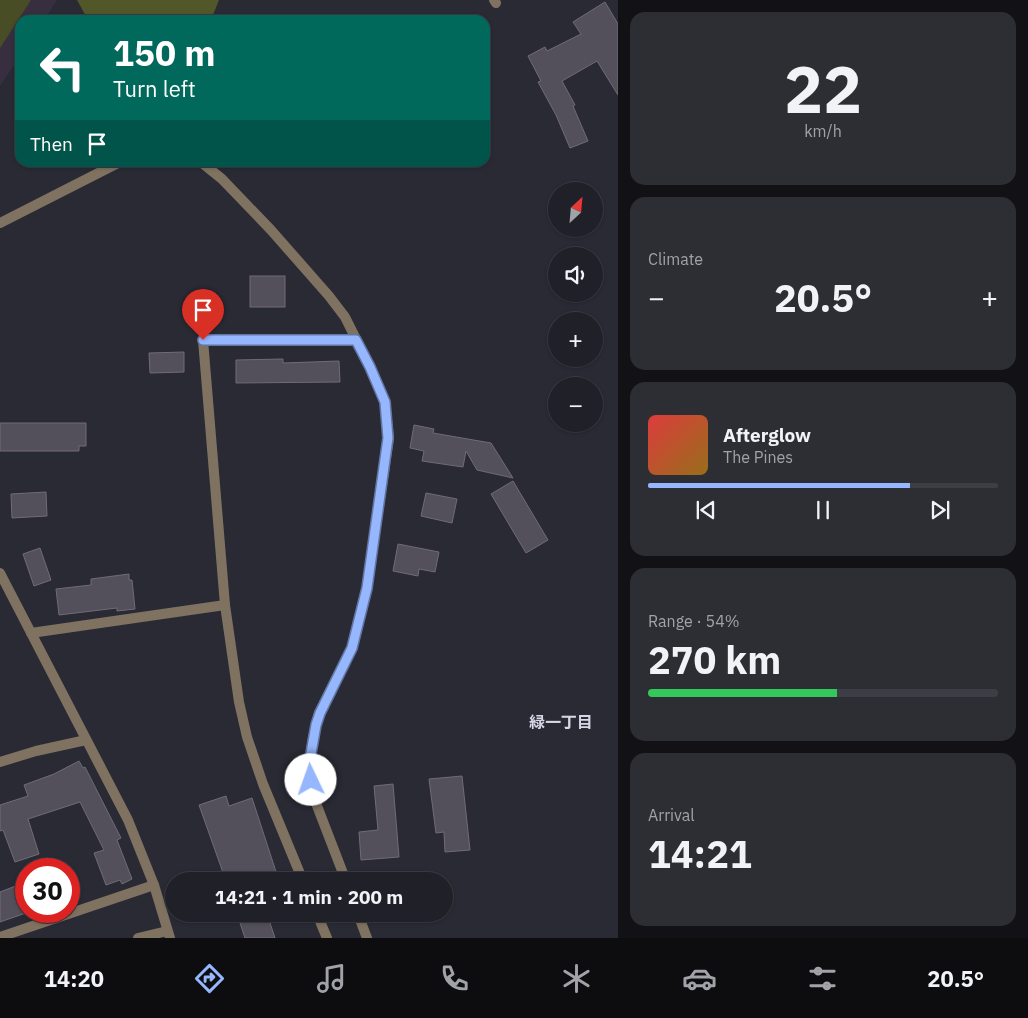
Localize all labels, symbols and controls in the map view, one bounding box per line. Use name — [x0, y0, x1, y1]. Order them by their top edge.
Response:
text: 150 m — [113, 30, 216, 76]
icon: left — [30, 35, 95, 100]
text: 22 — [784, 46, 862, 131]
text: Turn left — [113, 74, 196, 103]
text: km/h — [804, 121, 842, 141]
icon: arrive — [83, 130, 111, 158]
text: Then — [30, 132, 73, 156]
north arrow — [548, 182, 602, 238]
map controls — [548, 182, 603, 432]
button: sound — [548, 247, 603, 302]
text: Climate — [648, 249, 703, 269]
text: 20.5° — [774, 273, 872, 322]
text: − — [648, 279, 665, 316]
text: + — [981, 279, 998, 316]
pin — [182, 289, 224, 340]
icon: arrive — [189, 296, 217, 324]
button: + — [548, 312, 603, 367]
button: − — [548, 377, 603, 432]
text: Afterglow — [723, 423, 811, 447]
text: The Pines — [723, 447, 793, 467]
icon: previous — [692, 496, 720, 524]
icon: pause — [809, 496, 837, 524]
icon: next — [926, 496, 954, 524]
text: Range · 54% — [648, 611, 740, 631]
text: 270 km — [648, 635, 781, 684]
district label: 緑一丁目 — [529, 712, 593, 732]
position arrow — [284, 753, 336, 805]
text: Arrival — [648, 805, 695, 825]
text: 14:21 — [648, 829, 752, 878]
speed limit sign: 30 — [15, 858, 80, 923]
text: 14:21 · 1 min · 200 m — [215, 885, 403, 909]
icon: directions — [192, 961, 227, 996]
icon: music — [314, 961, 349, 996]
icon: phone — [437, 961, 472, 996]
icon: climate — [559, 961, 594, 996]
icon: car — [682, 961, 717, 996]
icon: filters — [805, 961, 840, 996]
text: 14:20 — [44, 964, 104, 993]
text: 20.5° — [927, 964, 984, 993]

